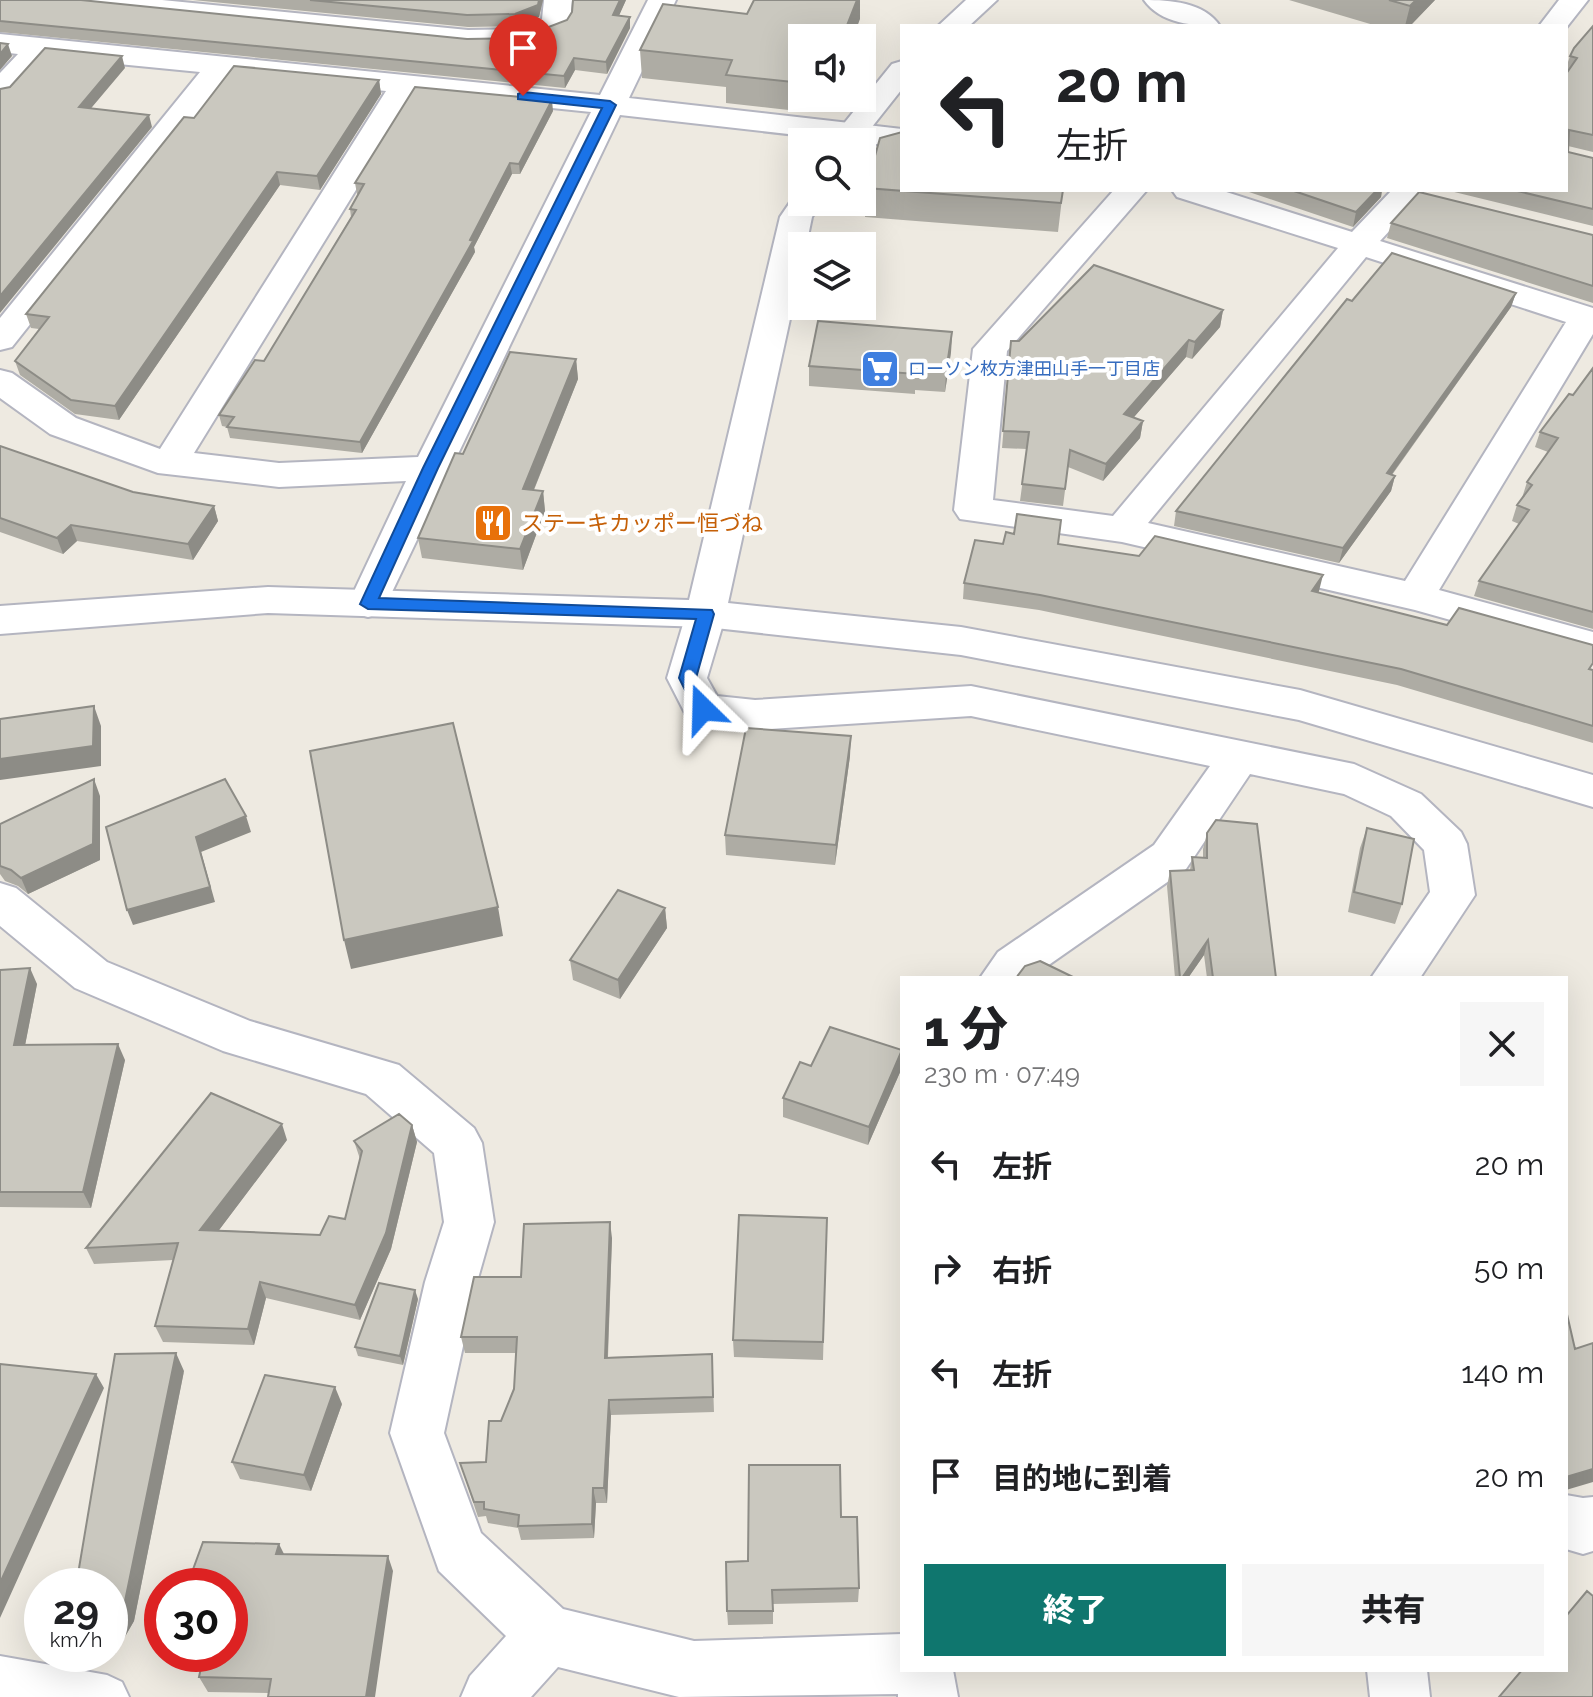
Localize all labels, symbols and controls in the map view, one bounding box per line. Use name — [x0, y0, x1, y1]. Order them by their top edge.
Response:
pin — [489, 14.0, 557, 96]
map controls — [788, 24, 876, 320]
button: sound — [788, 24, 876, 112]
icon: arrive — [501, 26, 545, 70]
text: 20 m — [1056, 49, 1188, 115]
icon: left — [924, 56, 1028, 160]
text: 左折 — [1056, 124, 1128, 166]
button: search — [788, 128, 876, 216]
button: layers — [788, 232, 876, 320]
supermarket icon: ローソン枚方津田山手一丁目店 — [859, 348, 901, 390]
place label: ローソン枚方津田山手一丁目店 — [908, 358, 1160, 379]
restaurant icon: ステーキカッポー恒づね — [472, 502, 514, 544]
place label: ステーキカッポー恒づね — [521, 510, 763, 536]
position arrow — [661, 667, 745, 751]
text: 1 分 — [924, 1001, 1008, 1057]
button: close — [1460, 1002, 1544, 1086]
text: 230 m · 07:49 — [924, 1059, 1080, 1089]
icon: left — [924, 1142, 968, 1186]
text: 20 m — [1475, 1147, 1544, 1182]
text: 左折 — [992, 1149, 1052, 1184]
icon: right — [924, 1246, 968, 1290]
text: 50 m — [1474, 1251, 1544, 1286]
text: 右折 — [992, 1253, 1052, 1288]
icon: left — [924, 1350, 968, 1394]
text: 140 m — [1461, 1355, 1544, 1390]
text: 左折 — [992, 1357, 1052, 1392]
icon: arrive — [924, 1454, 968, 1498]
text: 20 m — [1475, 1459, 1544, 1494]
text: 目的地に到着 — [992, 1461, 1172, 1496]
button: 終了 — [924, 1564, 1226, 1656]
button: 共有 — [1242, 1564, 1544, 1656]
speed limit sign: 30 — [144, 1568, 248, 1672]
text: 29 — [53, 1586, 99, 1633]
text: km/h — [50, 1628, 102, 1652]

